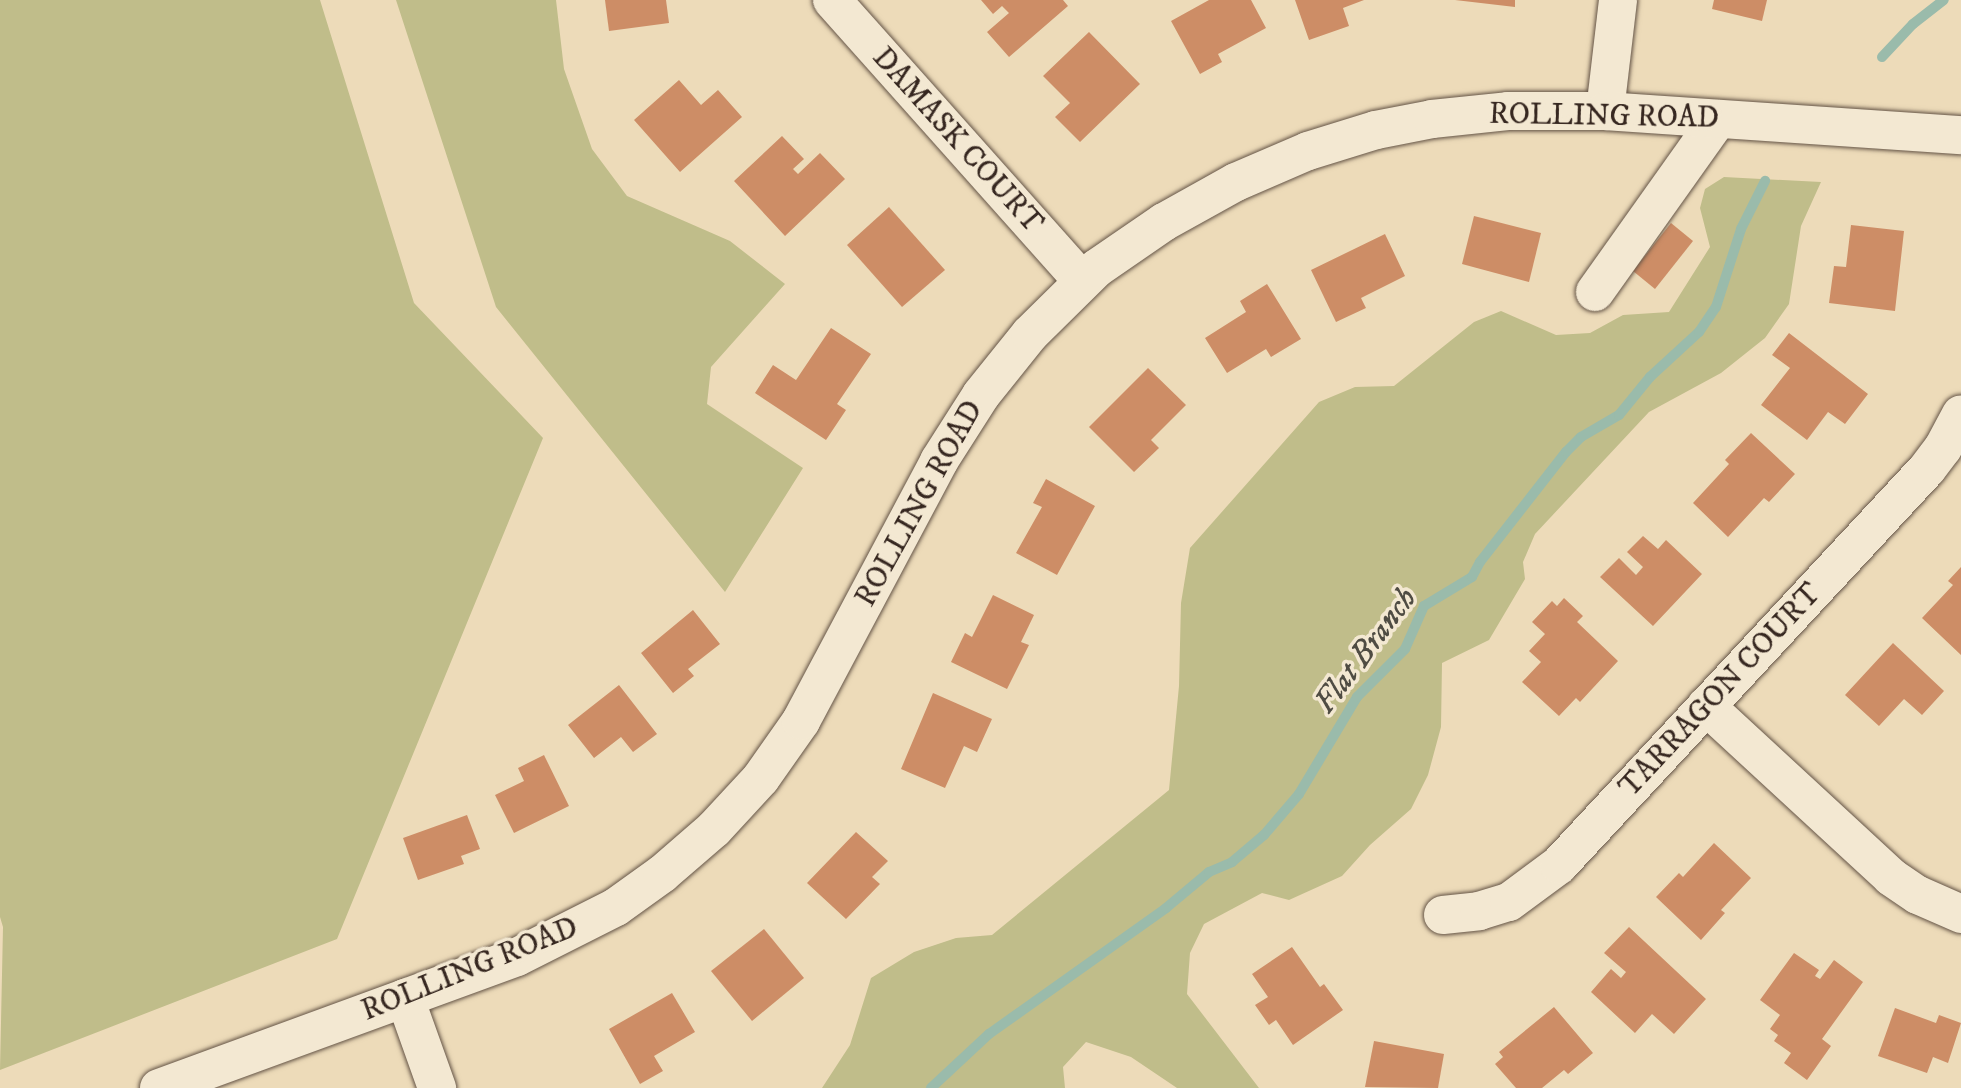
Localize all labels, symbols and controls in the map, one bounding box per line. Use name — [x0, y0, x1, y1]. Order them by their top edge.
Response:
street label: DAMASK COURT — [864, 41, 1050, 241]
street label: ROLLING ROAD — [1489, 97, 1719, 137]
street label: ROLLING ROAD — [848, 395, 992, 613]
street label: TARRAGON COURT — [1612, 576, 1830, 806]
water label: Flat Branch — [1306, 581, 1426, 721]
street label: ROLLING ROAD — [357, 910, 583, 1030]

